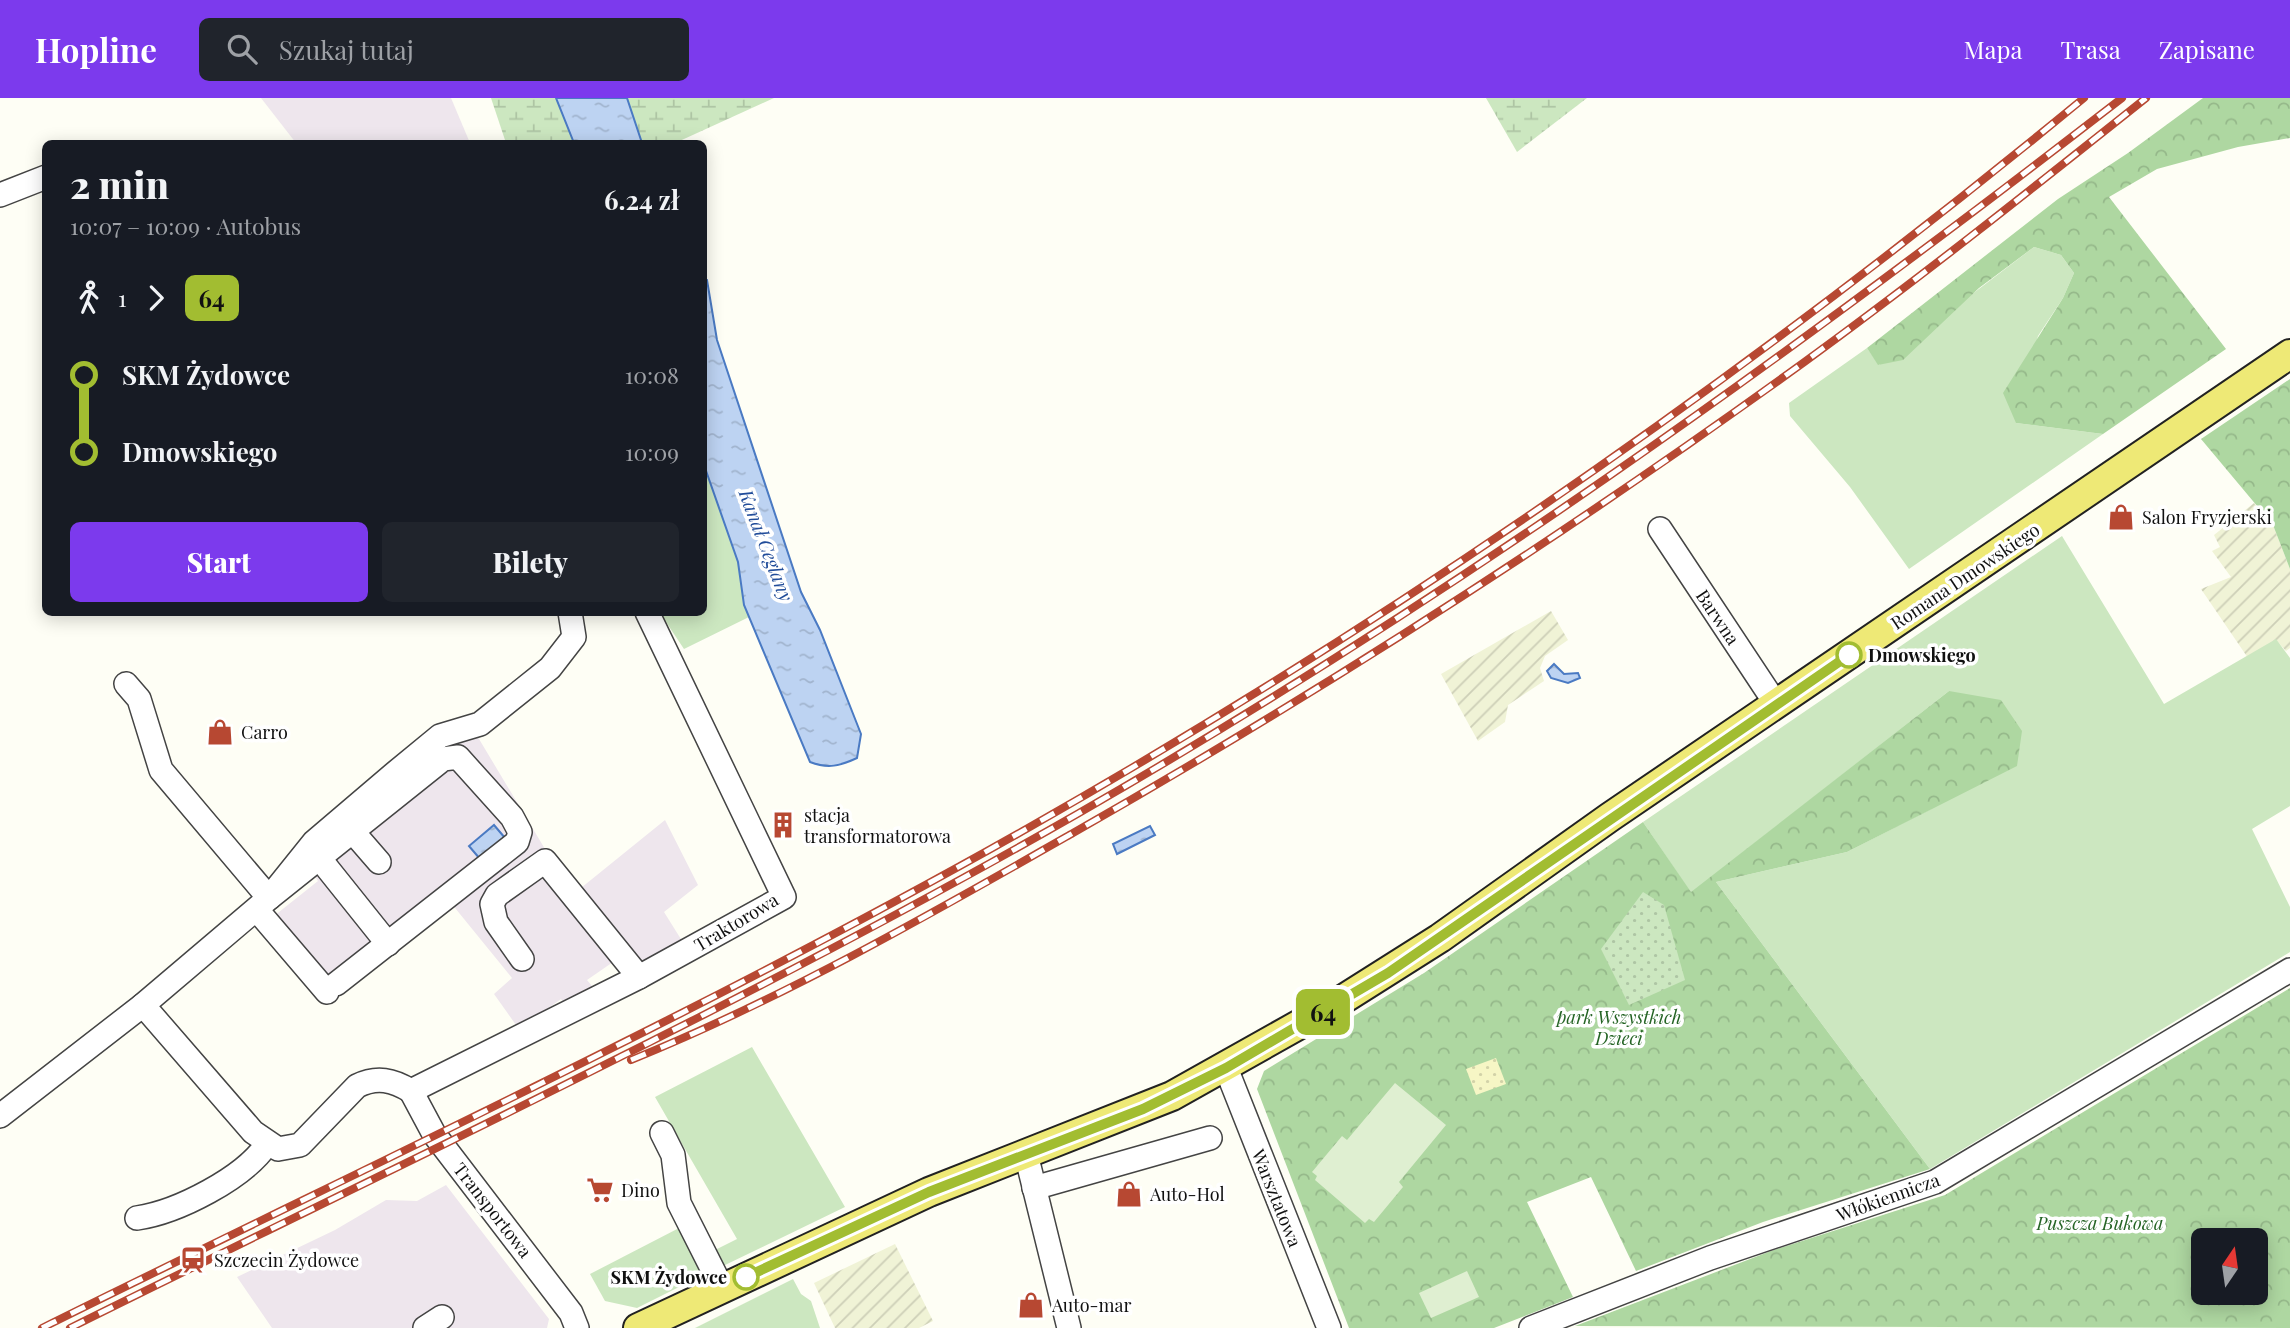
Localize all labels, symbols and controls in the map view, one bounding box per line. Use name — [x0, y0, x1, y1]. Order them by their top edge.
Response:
search box — [199, 18, 689, 81]
text: Hopline — [35, 27, 157, 71]
icon: search — [223, 30, 261, 68]
text: Szukaj tutaj — [279, 32, 414, 67]
text: Mapa — [1964, 33, 2022, 65]
text: Trasa — [2060, 33, 2121, 65]
text: Zapisane — [2159, 33, 2255, 65]
text: 2 min — [70, 158, 169, 209]
text: 6.24 zł — [604, 182, 679, 217]
text: 10:07 – 10:09 · Autobus — [70, 210, 301, 241]
icon: walk — [70, 279, 108, 317]
icon: forward — [137, 279, 175, 317]
text: 1 — [118, 282, 127, 313]
text: 64 — [199, 282, 225, 314]
text: SKM Żydowce — [122, 357, 290, 392]
text: 10:08 — [625, 359, 679, 390]
text: Dmowskiego — [122, 434, 277, 469]
text: 10:09 — [625, 436, 679, 467]
water label: Kanał Ceglany — [733, 484, 800, 605]
shop icon: Salon Fryzjerski — [2106, 502, 2136, 532]
place label: Salon Fryzjerski — [2142, 505, 2272, 529]
street label: Romana Dmowskiego — [1886, 517, 2044, 635]
button: Start — [70, 522, 368, 602]
button: Bilety — [382, 522, 679, 602]
street label: Barwna — [1691, 585, 1745, 649]
marker: Dmowskiego — [1836, 642, 1862, 668]
place label: Dmowskiego — [1868, 643, 1976, 667]
shop icon: Carro — [205, 717, 235, 747]
place label: Carro — [241, 720, 288, 744]
place label: stacja transformatorowa — [804, 803, 951, 848]
building icon: stacja transformatorowa — [768, 810, 798, 840]
street label: Traktorowa — [689, 887, 783, 957]
line badge: 64 — [1292, 989, 1354, 1035]
text: 64 — [1310, 996, 1336, 1028]
park label: park Wszystkich Dzieci — [1555, 1005, 1681, 1050]
street label: Warsztatowa — [1246, 1145, 1307, 1250]
street label: Transportowa — [448, 1158, 538, 1262]
street label: Włókiennicza — [1832, 1167, 1943, 1227]
supermarket icon: Dino — [585, 1175, 615, 1205]
place label: Dino — [621, 1178, 660, 1202]
shop icon: Auto-Hol — [1114, 1179, 1144, 1209]
place label: Auto-Hol — [1149, 1182, 1225, 1206]
park label: Puszcza Bukowa — [2036, 1211, 2163, 1235]
north arrow — [2191, 1228, 2268, 1306]
map controls — [2191, 1228, 2268, 1305]
station icon: Szczecin Żydowce — [178, 1245, 208, 1275]
place label: Szczecin Żydowce — [214, 1248, 359, 1272]
marker: SKM Żydowce — [733, 1264, 759, 1290]
place label: SKM Żydowce — [611, 1265, 727, 1289]
shop icon: Auto-mar — [1016, 1290, 1046, 1320]
place label: Auto-mar — [1051, 1293, 1131, 1317]

